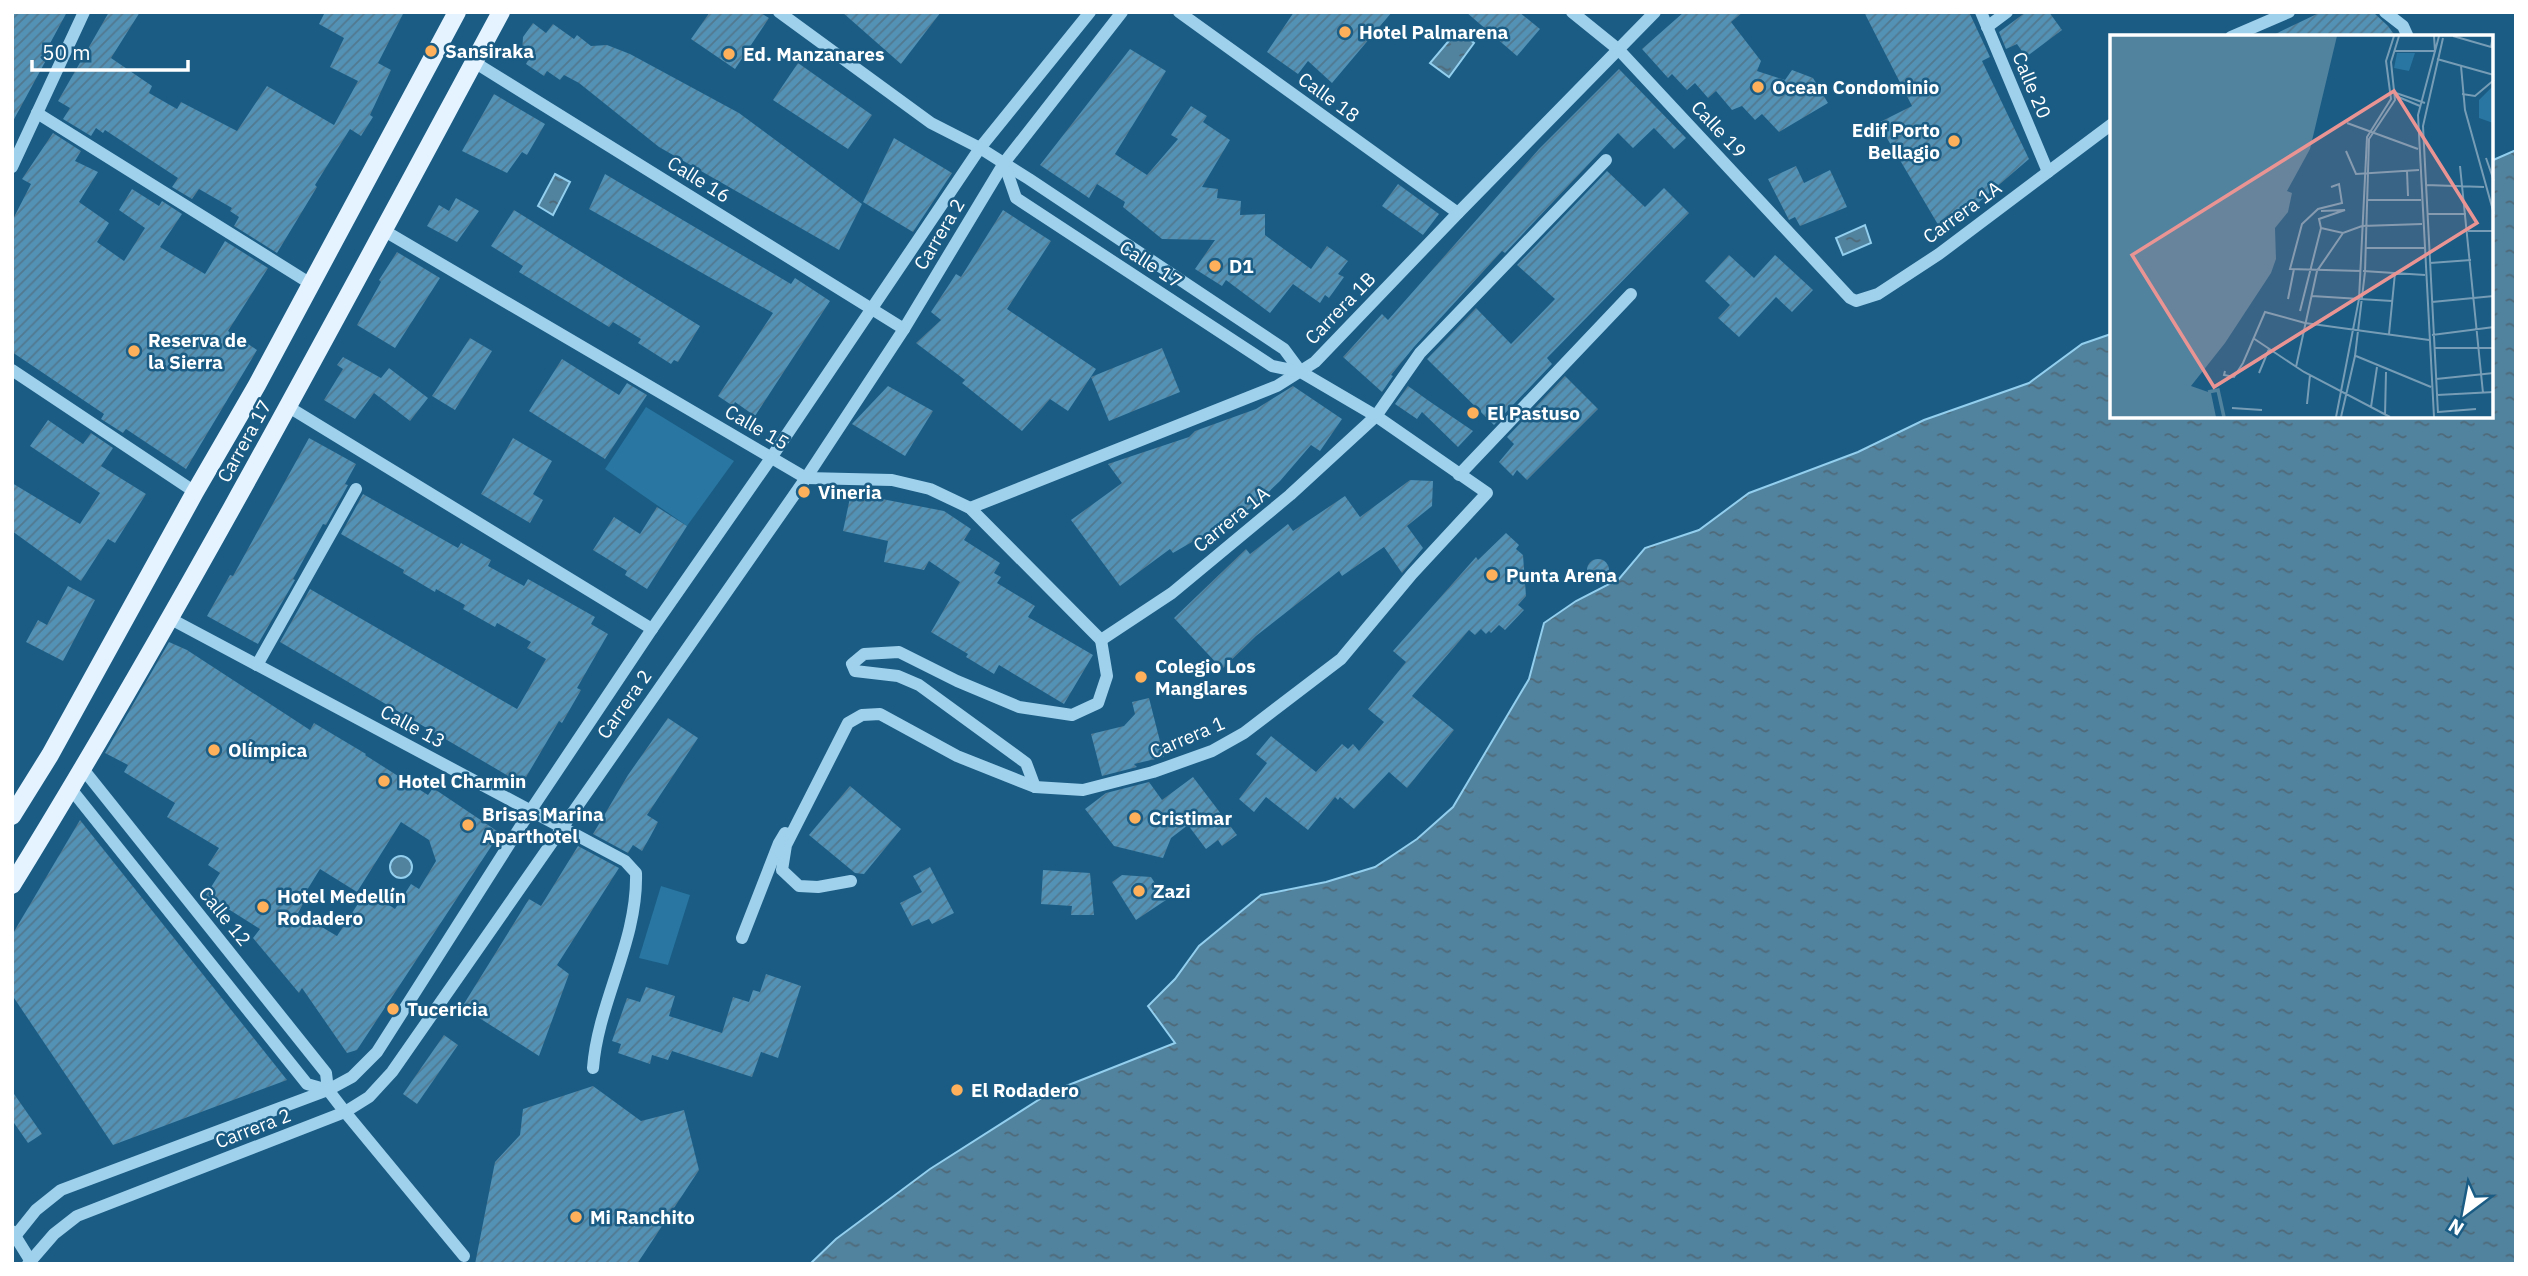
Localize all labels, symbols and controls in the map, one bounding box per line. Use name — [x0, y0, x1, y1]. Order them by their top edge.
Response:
place label: Hotel Palmarena — [1359, 20, 1509, 44]
marker: Hotel Palmarena — [1337, 24, 1353, 40]
scale bar — [32, 28, 187, 72]
inset map — [2110, 35, 2493, 418]
text: 50 m — [42, 38, 91, 66]
place label: Sansiraka — [445, 39, 534, 63]
place label: Ed. Manzanares — [743, 42, 885, 66]
marker: Sansiraka — [423, 43, 439, 59]
marker: Ed. Manzanares — [721, 46, 737, 62]
street label: Calle 20 — [2007, 48, 2057, 122]
street label: Calle 18 — [1294, 67, 1364, 127]
place label: Ocean Condominio — [1772, 75, 1939, 99]
marker: Ocean Condominio — [1750, 79, 1766, 95]
street label: Calle 19 — [1686, 95, 1752, 163]
place label: Edif Porto Bellagio — [1852, 118, 1940, 164]
marker: Edif Porto Bellagio — [1946, 133, 1962, 149]
street label: Calle 16 — [663, 150, 735, 208]
street label: Carrera 1A — [1918, 175, 2006, 249]
street label: Carrera 2 — [908, 194, 970, 274]
street label: Calle 17 — [1115, 235, 1187, 293]
place label: D1 — [1229, 254, 1254, 278]
marker: D1 — [1207, 258, 1223, 274]
street label: Carrera 1B — [1300, 267, 1380, 349]
place label: Reserva de la Sierra — [148, 328, 247, 374]
marker: Reserva de la Sierra — [126, 343, 142, 359]
street label: Carrera 17 — [212, 396, 276, 486]
street label: Calle 15 — [721, 399, 793, 455]
place label: El Pastuso — [1487, 401, 1580, 425]
marker: El Pastuso — [1465, 405, 1481, 421]
place label: Vineria — [818, 480, 882, 504]
street label: Carrera 1A — [1188, 481, 1274, 557]
marker: Vineria — [796, 484, 812, 500]
place label: Punta Arena — [1506, 563, 1617, 587]
marker: Punta Arena — [1484, 567, 1500, 583]
place label: Colegio Los Manglares — [1155, 654, 1256, 700]
street label: Carrera 2 — [591, 665, 657, 743]
marker: Colegio Los Manglares — [1133, 669, 1149, 685]
street label: Calle 13 — [377, 699, 449, 753]
street label: Carrera 1 — [1146, 710, 1228, 764]
place label: Olímpica — [228, 738, 308, 762]
marker: Olímpica — [206, 742, 222, 758]
place label: Hotel Charmin — [398, 769, 526, 793]
marker: Hotel Charmin — [376, 773, 392, 789]
place label: Brisas Marina Aparthotel — [482, 802, 604, 848]
place label: Cristimar — [1149, 806, 1232, 830]
marker: Cristimar — [1127, 810, 1143, 826]
marker: Brisas Marina Aparthotel — [460, 817, 476, 833]
place label: Zazi — [1153, 879, 1191, 903]
street label: Calle 12 — [194, 881, 256, 951]
marker: Zazi — [1131, 883, 1147, 899]
place label: Hotel Medellín Rodadero — [277, 884, 406, 930]
marker: Hotel Medellín Rodadero — [255, 899, 271, 915]
place label: Tucericia — [407, 997, 488, 1021]
marker: Tucericia — [385, 1001, 401, 1017]
place label: El Rodadero — [971, 1078, 1079, 1102]
marker: El Rodadero — [949, 1082, 965, 1098]
street label: Carrera 2 — [212, 1103, 294, 1153]
north arrow — [2430, 1178, 2500, 1248]
place label: Mi Ranchito — [590, 1205, 695, 1229]
marker: Mi Ranchito — [568, 1209, 584, 1225]
text: N — [2444, 1214, 2468, 1241]

